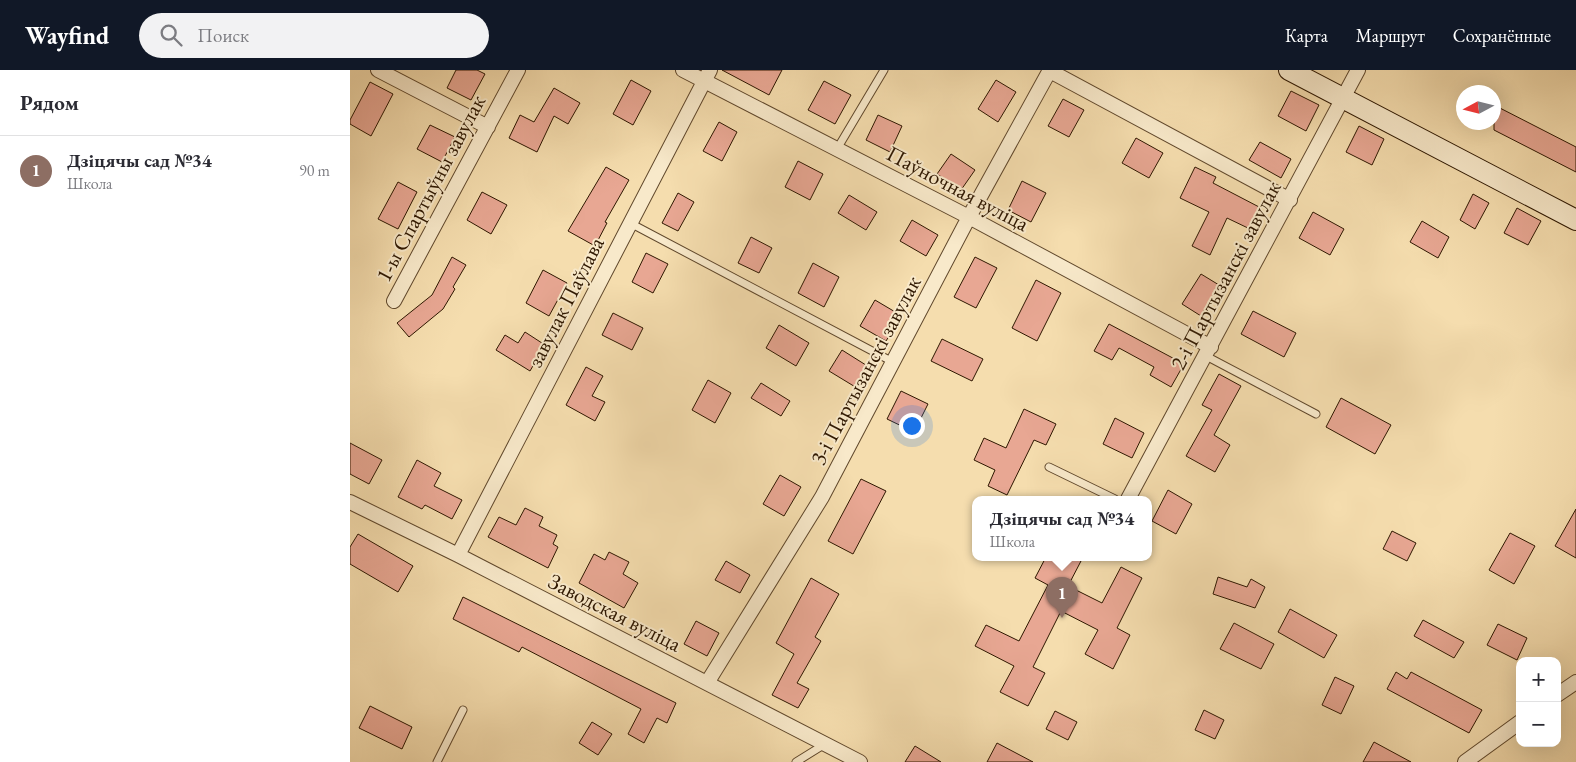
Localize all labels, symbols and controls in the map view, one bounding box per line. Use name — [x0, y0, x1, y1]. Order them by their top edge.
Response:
search box — [139, 13, 489, 58]
text: Wayfind — [25, 20, 109, 51]
icon: search — [157, 21, 185, 49]
text: Поиск — [197, 23, 249, 48]
text: Карта — [1285, 24, 1328, 47]
text: Маршрут — [1356, 24, 1425, 47]
text: Сохранённые — [1453, 24, 1551, 47]
north arrow — [1456, 85, 1501, 130]
text: Рядом — [20, 89, 79, 116]
street label: 1-ы Спартыўны завулак — [369, 89, 492, 287]
street label: Паўночная вуліца — [882, 139, 1034, 238]
text: Дзіцячы сад №34 — [67, 148, 212, 173]
text: 1 — [32, 160, 40, 181]
text: 90 m — [299, 160, 330, 181]
text: Школа — [67, 173, 112, 194]
street label: 2-і Партызанскі завулак — [1163, 175, 1288, 375]
street label: завулак Паўлава — [520, 232, 611, 372]
street label: 3-і Партызанскі завулак — [803, 270, 928, 470]
your location — [899, 413, 925, 439]
popup — [972, 496, 1152, 561]
text: Дзіцячы сад №34 — [990, 506, 1134, 531]
text: Школа — [990, 531, 1035, 552]
street label: Заводская вуліца — [543, 566, 686, 659]
pin: 1 — [1046, 577, 1078, 618]
map controls — [1516, 657, 1561, 747]
button: + — [1516, 657, 1561, 702]
button: − — [1516, 702, 1561, 747]

